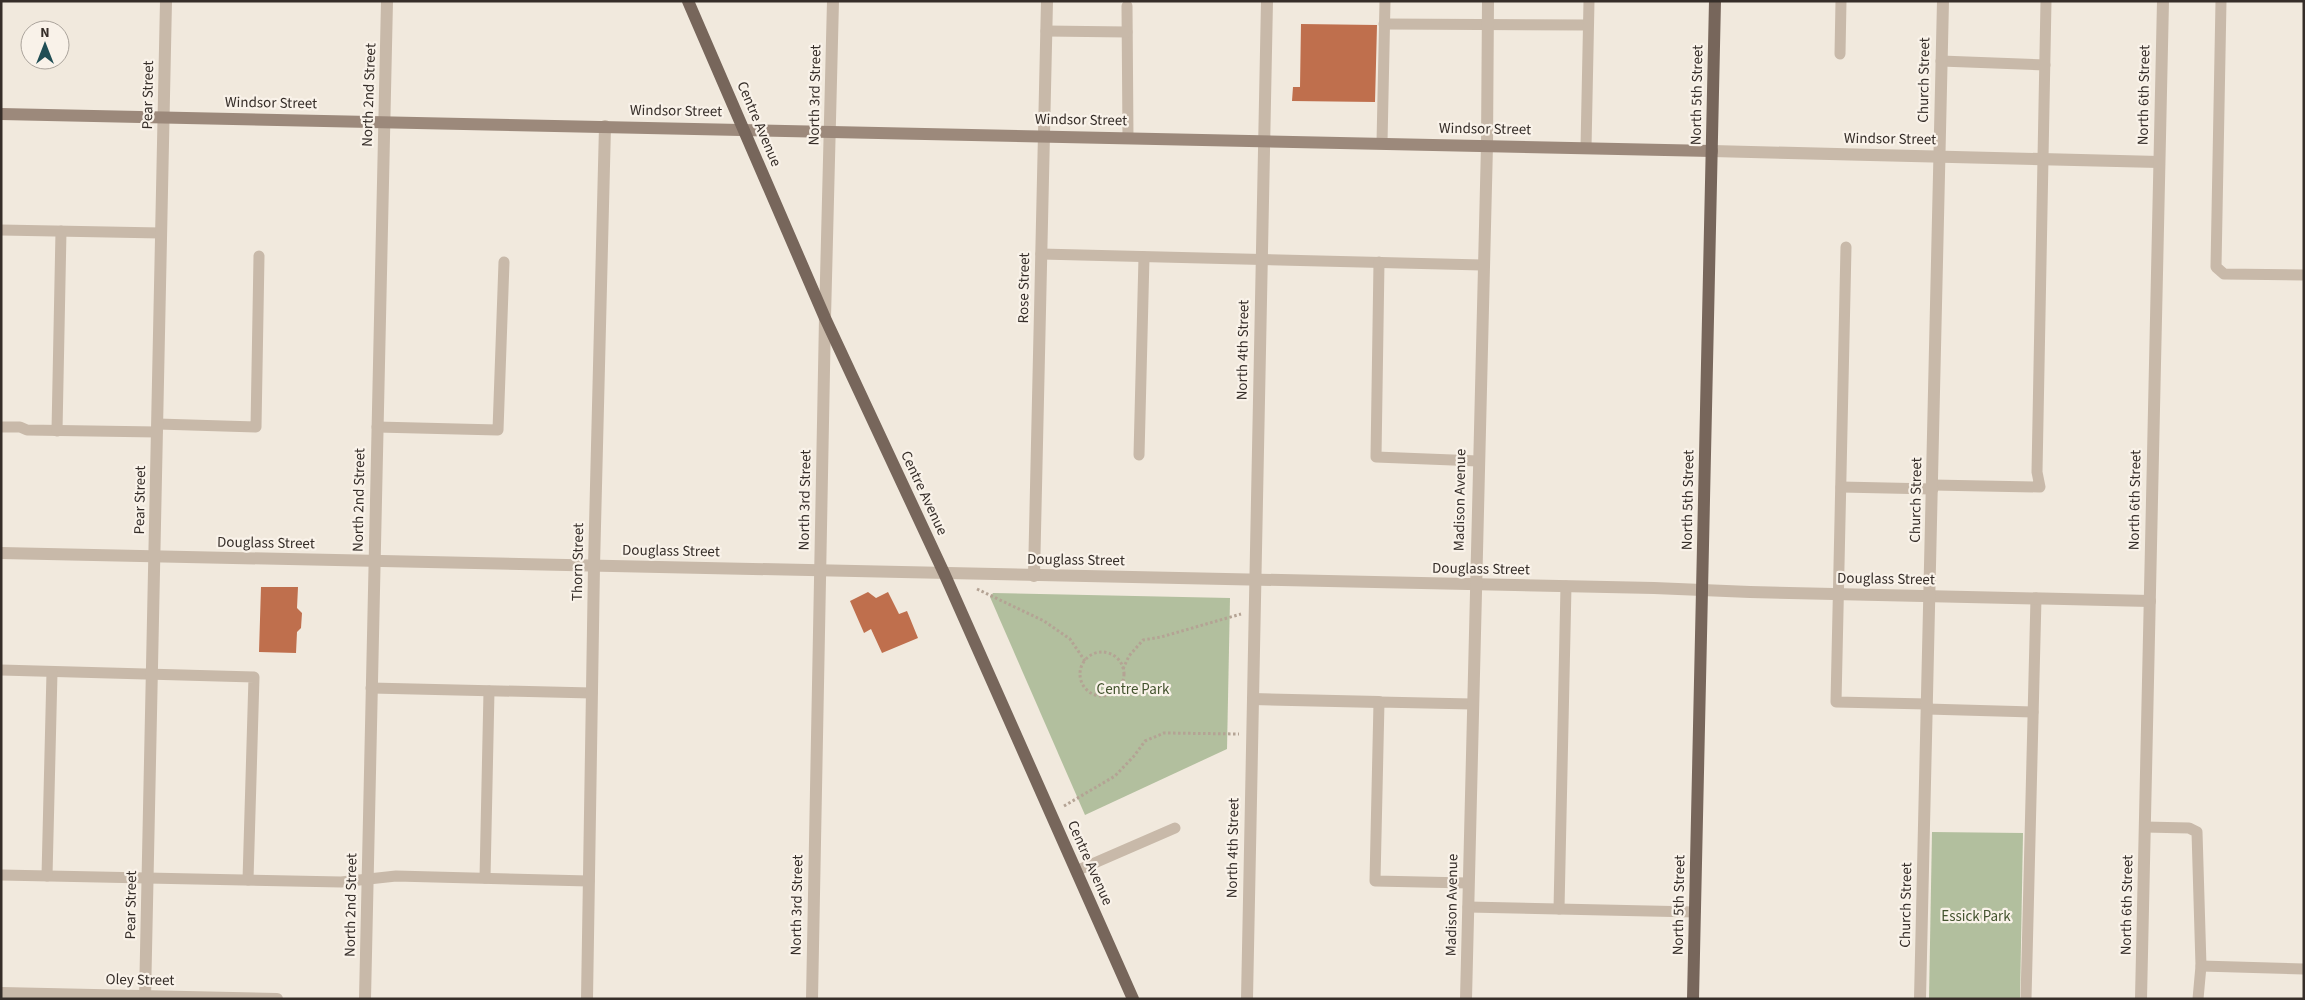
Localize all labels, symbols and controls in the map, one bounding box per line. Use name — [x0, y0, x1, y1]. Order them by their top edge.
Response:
north arrow — [20, 20, 70, 70]
text: N — [40, 23, 50, 43]
street label: Church Street — [1913, 37, 1935, 123]
street label: North 2nd Street — [357, 43, 381, 147]
street label: North 3rd Street — [804, 44, 826, 146]
street label: North 5th Street — [1686, 45, 1708, 145]
street label: North 6th Street — [2133, 45, 2155, 145]
street label: Pear Street — [137, 60, 159, 130]
street label: Centre Avenue — [732, 78, 786, 170]
street label: Windsor Street — [225, 92, 317, 114]
street label: Windsor Street — [630, 100, 722, 122]
street label: Windsor Street — [1035, 109, 1127, 131]
street label: Windsor Street — [1439, 118, 1531, 140]
street label: Windsor Street — [1844, 128, 1936, 150]
street label: Rose Street — [1013, 252, 1035, 324]
street label: North 4th Street — [1232, 300, 1254, 400]
street label: Centre Avenue — [895, 447, 953, 539]
street label: North 2nd Street — [348, 448, 370, 552]
street label: North 3rd Street — [794, 449, 816, 551]
street label: Madison Avenue — [1449, 449, 1471, 551]
street label: North 5th Street — [1677, 450, 1699, 550]
street label: North 6th Street — [2124, 450, 2146, 550]
street label: Church Street — [1905, 457, 1927, 543]
street label: Pear Street — [129, 465, 151, 535]
street label: Thorn Street — [567, 523, 589, 601]
street label: Douglass Street — [217, 532, 315, 554]
street label: Douglass Street — [622, 540, 720, 562]
street label: Douglass Street — [1027, 549, 1125, 571]
street label: Douglass Street — [1432, 558, 1530, 580]
street label: Douglass Street — [1837, 568, 1935, 590]
park label: Centre Park — [1097, 679, 1170, 700]
street label: North 4th Street — [1222, 798, 1244, 898]
street label: Centre Avenue — [1062, 817, 1118, 909]
street label: North 2nd Street — [340, 853, 362, 957]
street label: North 3rd Street — [786, 854, 808, 956]
street label: Madison Avenue — [1441, 854, 1463, 956]
street label: North 5th Street — [1668, 855, 1690, 955]
street label: North 6th Street — [2116, 855, 2138, 955]
street label: Church Street — [1895, 862, 1917, 948]
street label: Pear Street — [120, 870, 142, 940]
park label: Essick Park — [1941, 906, 2011, 927]
street label: Oley Street — [105, 969, 175, 991]

